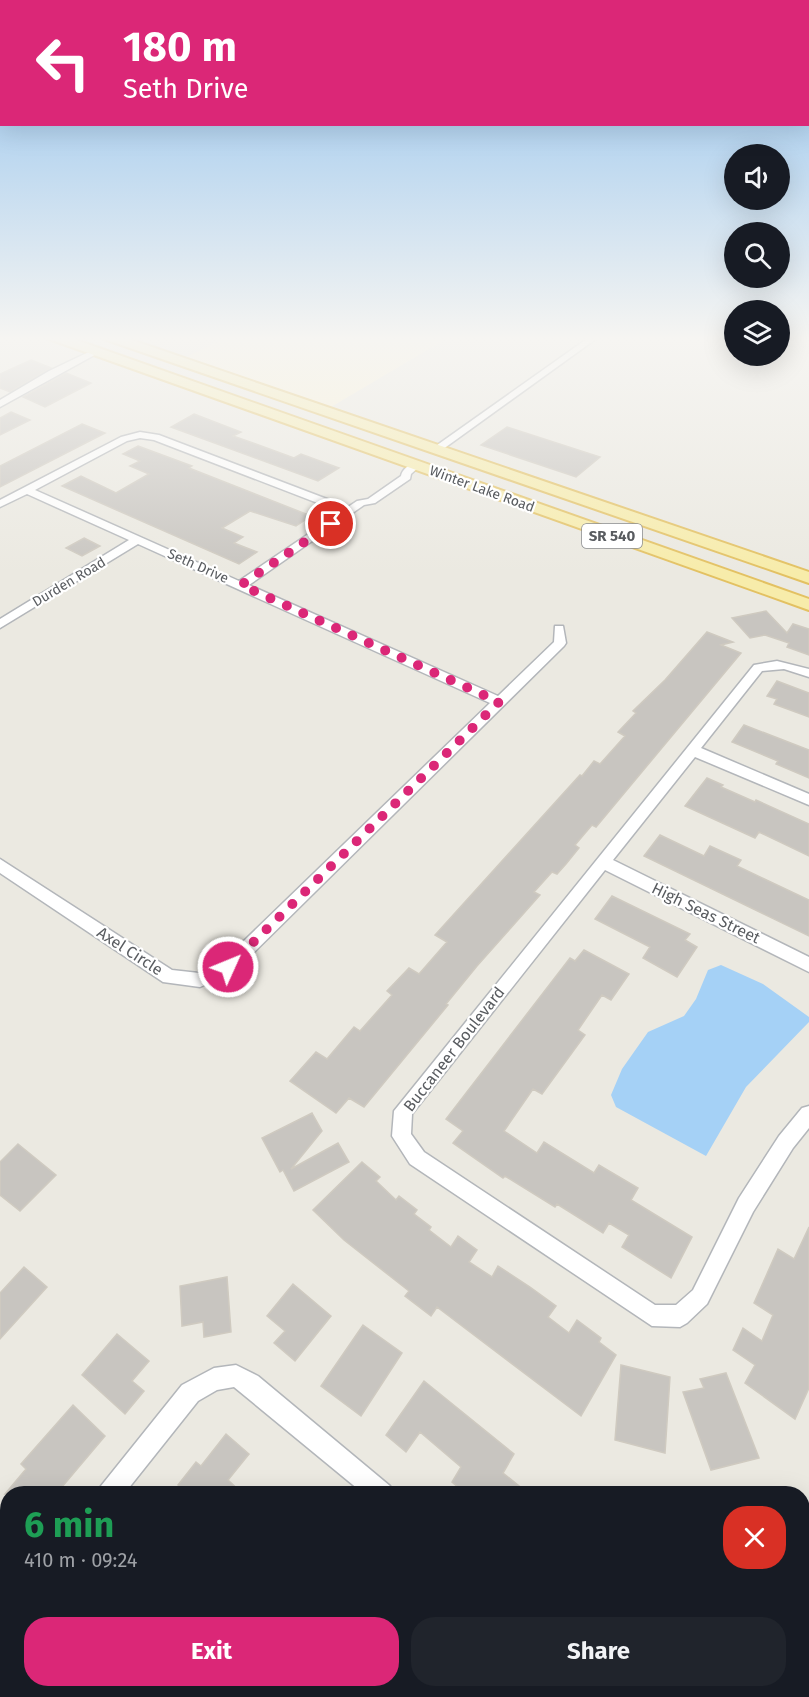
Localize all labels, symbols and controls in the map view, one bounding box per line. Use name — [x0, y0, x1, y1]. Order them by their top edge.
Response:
text: 180 m — [123, 22, 237, 72]
icon: left — [24, 24, 102, 102]
text: Seth Drive — [123, 73, 248, 105]
map controls — [724, 144, 790, 366]
button: sound — [724, 144, 790, 210]
button: search — [724, 222, 790, 288]
button: layers — [724, 300, 790, 366]
street label: Winter Lake Road — [427, 462, 537, 516]
pin — [305, 498, 356, 549]
icon: arrive — [314, 507, 347, 540]
road number: SR 540 — [582, 524, 642, 548]
street label: Seth Drive — [165, 545, 231, 587]
street label: Durden Road — [29, 554, 109, 610]
street label: High Seas Street — [649, 879, 764, 948]
street label: Axel Circle — [94, 923, 166, 979]
position arrow — [196, 935, 260, 999]
street label: Buccaneer Boulevard — [399, 983, 509, 1115]
text: 6 min — [24, 1503, 114, 1547]
button: close — [723, 1506, 786, 1569]
text: 410 m · 09:24 — [24, 1548, 137, 1572]
button: Exit — [24, 1617, 399, 1686]
button: Share — [411, 1617, 786, 1686]

